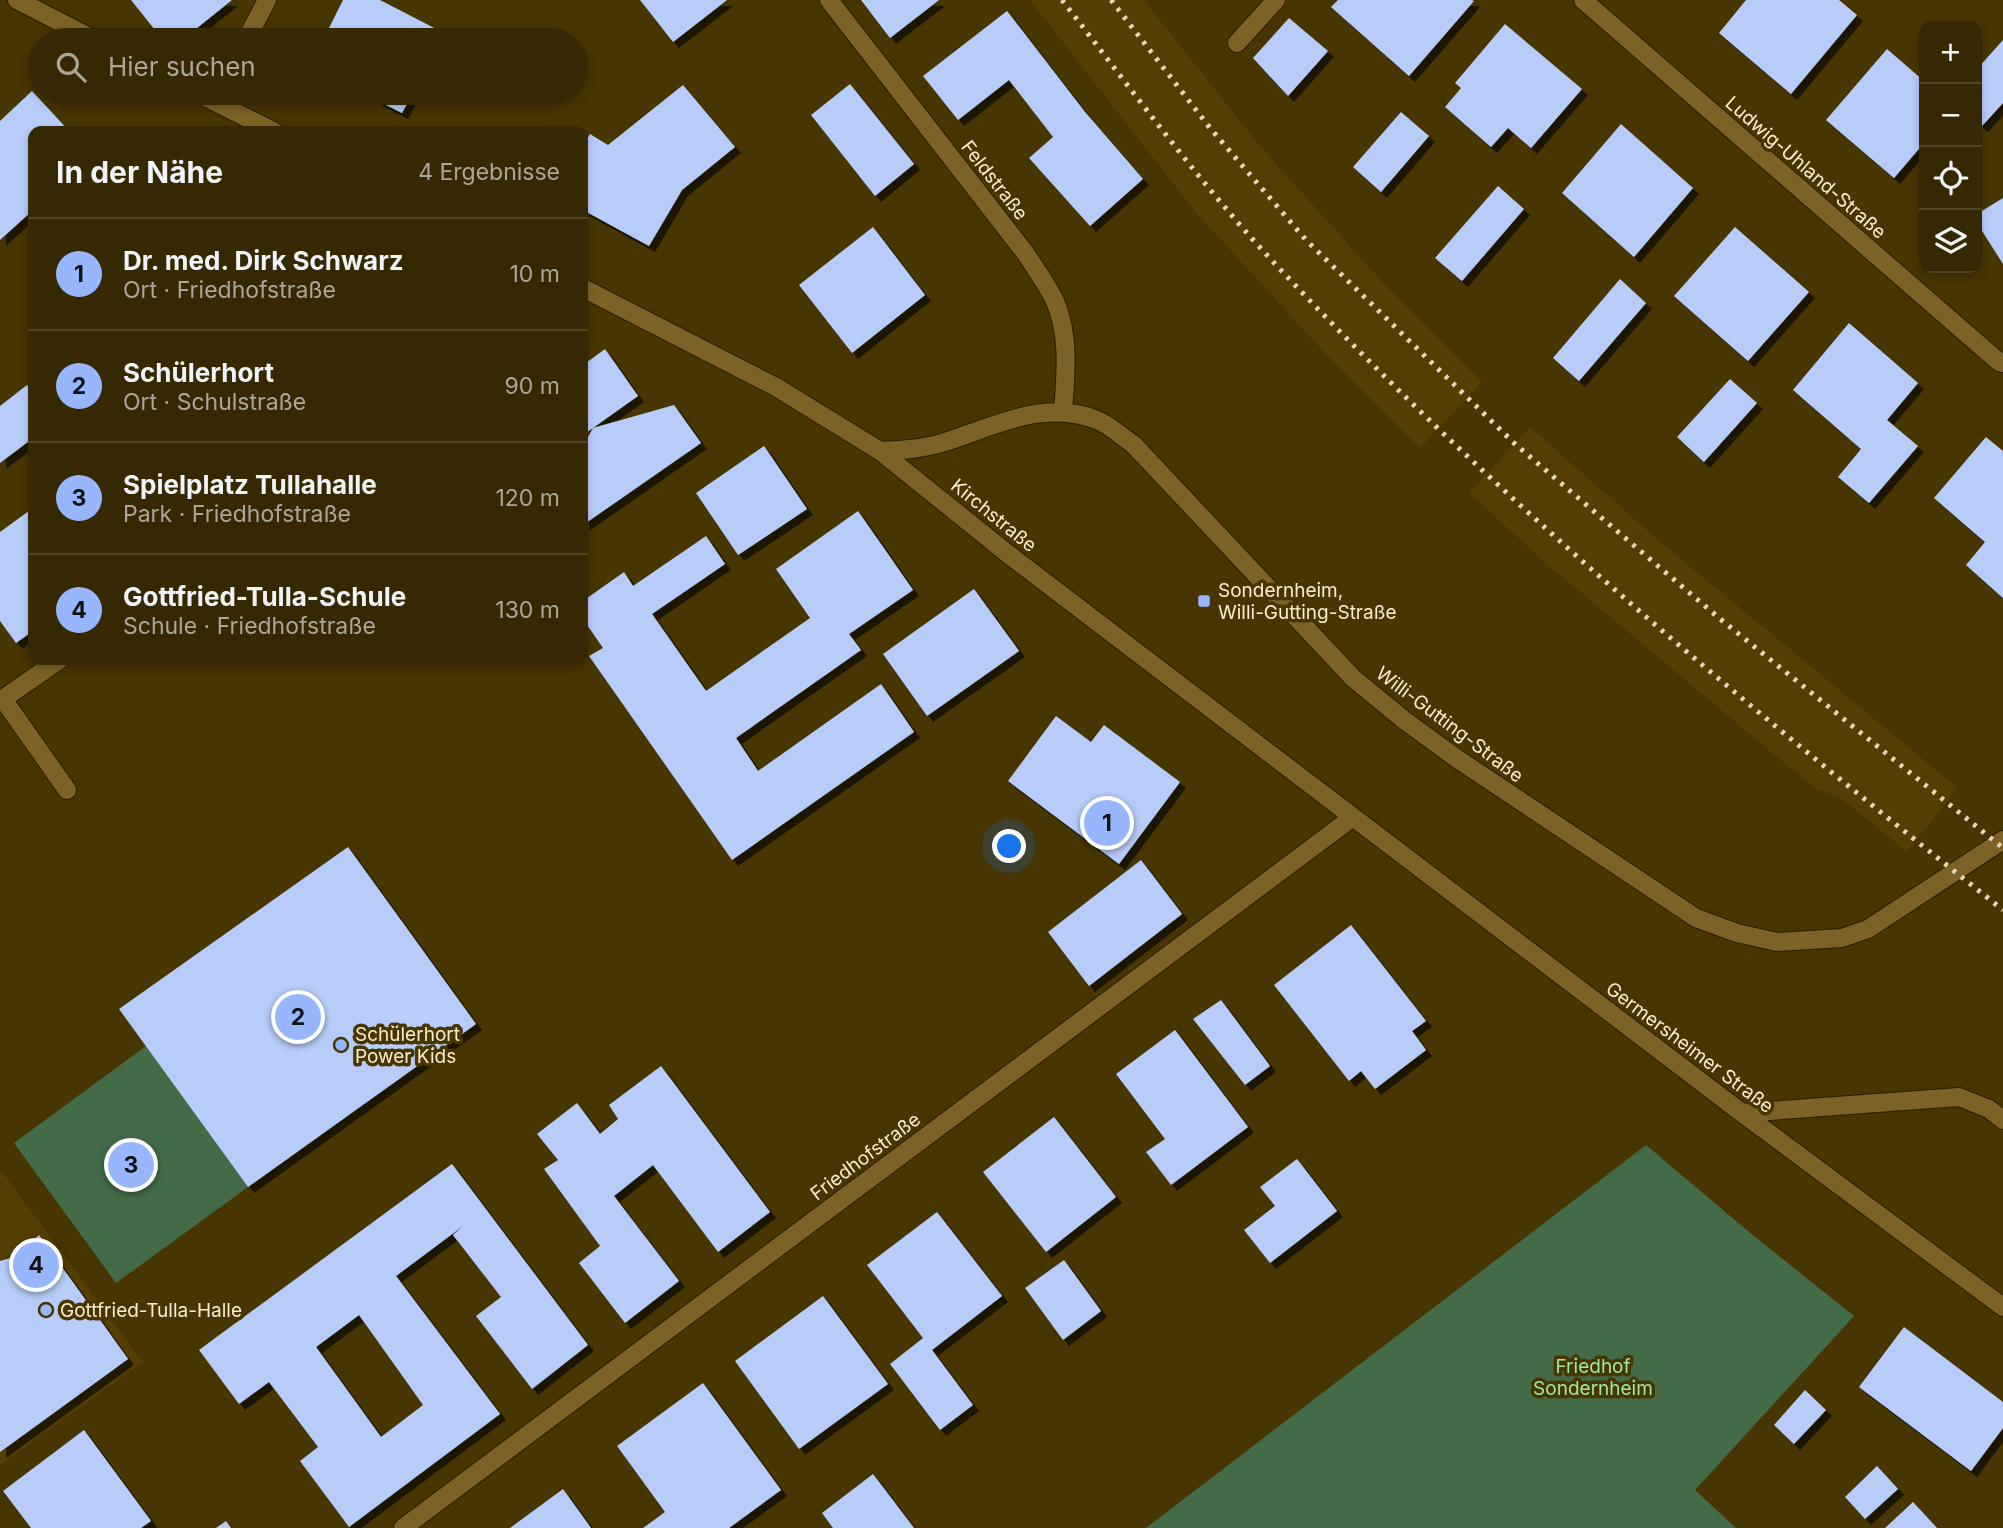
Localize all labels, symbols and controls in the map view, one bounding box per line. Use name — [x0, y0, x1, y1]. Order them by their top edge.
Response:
map controls — [1919, 21, 1982, 273]
button: + — [1919, 21, 1982, 84]
search box — [28, 28, 588, 105]
icon: search — [52, 48, 90, 86]
text: Hier suchen — [108, 51, 256, 82]
button: − — [1919, 84, 1982, 147]
street label: Ludwig-Uhland-Straße — [1721, 91, 1891, 243]
street label: Feldstraße — [956, 136, 1033, 225]
button: locate — [1919, 147, 1982, 210]
text: In der Nähe — [56, 154, 223, 190]
text: 4 Ergebnisse — [418, 158, 560, 186]
button: layers — [1919, 210, 1982, 273]
text: Dr. med. Dirk Schwarz — [123, 245, 404, 276]
text: 1 — [74, 260, 84, 288]
text: 10 m — [510, 260, 560, 288]
text: Ort · Friedhofstraße — [123, 276, 336, 304]
text: Schülerhort — [123, 357, 274, 388]
text: 2 — [72, 372, 86, 400]
text: 90 m — [505, 372, 560, 400]
text: Ort · Schulstraße — [123, 388, 306, 416]
text: Spielplatz Tullahalle — [123, 469, 377, 500]
street label: Kirchstraße — [946, 474, 1041, 557]
text: 3 — [72, 484, 86, 512]
text: 120 m — [495, 484, 560, 512]
text: Park · Friedhofstraße — [123, 500, 351, 528]
place label: Sondernheim, Willi-Gutting-Straße — [1218, 579, 1396, 624]
text: Gottfried-Tulla-Schule — [123, 581, 406, 612]
marker: Sondernheim, Willi-Gutting-Straße — [1196, 593, 1212, 609]
text: 4 — [71, 596, 87, 624]
text: 130 m — [495, 596, 560, 624]
text: Schule · Friedhofstraße — [123, 612, 376, 640]
street label: Willi-Gutting-Straße — [1372, 662, 1528, 787]
pin: 1 — [1084, 797, 1130, 849]
your location — [992, 829, 1026, 863]
street label: Germersheimer Straße — [1601, 977, 1778, 1118]
pin: 2 — [275, 991, 321, 1043]
place label: Schülerhort Power Kids — [355, 1023, 460, 1068]
marker: Schülerhort Power Kids — [333, 1037, 349, 1053]
street label: Friedhofstraße — [806, 1108, 925, 1205]
pin: 3 — [108, 1139, 154, 1191]
pin: 4 — [13, 1239, 59, 1291]
place label: Gottfried-Tulla-Halle — [60, 1299, 242, 1322]
marker: Gottfried-Tulla-Halle — [38, 1302, 54, 1318]
park label: Friedhof Sondernheim — [1533, 1355, 1653, 1400]

